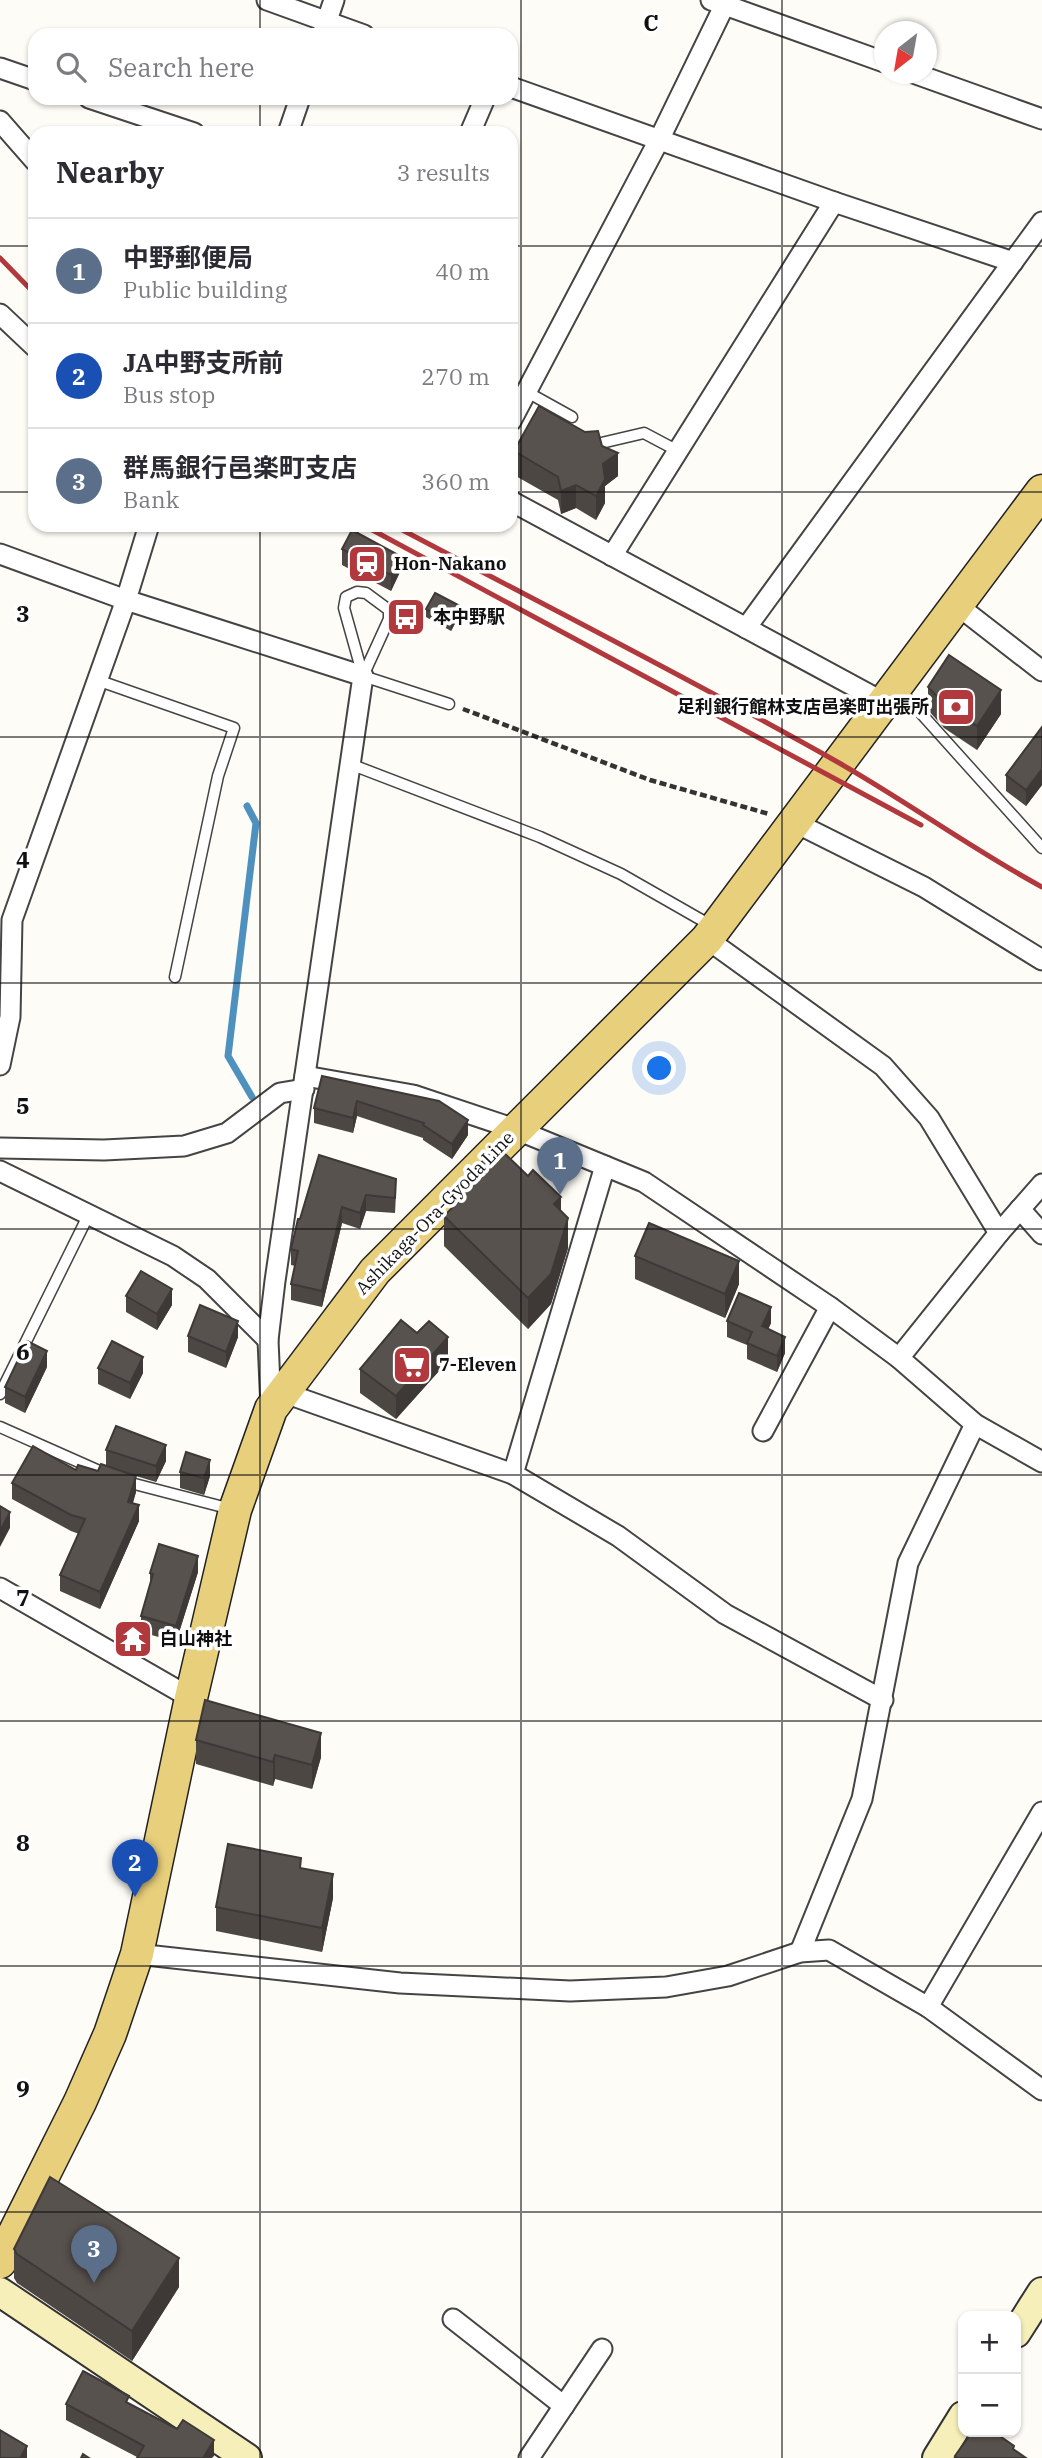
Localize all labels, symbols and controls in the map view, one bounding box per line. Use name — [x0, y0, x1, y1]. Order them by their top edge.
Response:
text: C — [643, 7, 659, 37]
north arrow — [874, 21, 937, 84]
search box — [28, 28, 518, 105]
icon: search — [52, 48, 90, 86]
text: Search here — [108, 50, 254, 84]
text: Nearby — [56, 152, 164, 191]
text: 3 results — [397, 157, 490, 187]
text: 中野郵便局 — [123, 240, 253, 274]
text: 1 — [72, 256, 86, 286]
text: 40 m — [435, 256, 490, 286]
text: Public building — [123, 274, 287, 304]
text: JA中野支所前 — [123, 345, 284, 379]
text: 2 — [72, 361, 86, 391]
text: 270 m — [421, 361, 490, 391]
text: Bus stop — [123, 379, 215, 409]
text: 群馬銀行邑楽町支店 — [123, 450, 357, 484]
text: 3 — [72, 466, 86, 496]
text: 360 m — [421, 466, 490, 496]
text: Bank — [123, 484, 179, 514]
station icon: Hon-Nakano — [346, 543, 388, 585]
place label: Hon-Nakano — [394, 552, 506, 575]
bus stop icon: 本中野駅 — [385, 596, 427, 638]
text: 3 — [16, 598, 30, 628]
place label: 本中野駅 — [433, 605, 505, 628]
bank icon: 足利銀行館林支店邑楽町出張所 — [935, 686, 977, 728]
place label: 足利銀行館林支店邑楽町出張所 — [677, 695, 929, 718]
text: 4 — [16, 844, 30, 874]
your location — [642, 1051, 676, 1085]
text: 5 — [16, 1090, 30, 1120]
street label: Ashikaga-Ora-Gyoda Line — [350, 1126, 519, 1299]
pin: 1 — [537, 1137, 583, 1195]
text: 6 — [16, 1336, 30, 1366]
supermarket icon: 7-Eleven — [391, 1344, 433, 1386]
place label: 7-Eleven — [439, 1353, 517, 1376]
text: 7 — [16, 1582, 30, 1612]
temple icon: 白山神社 — [112, 1618, 154, 1660]
place label: 白山神社 — [160, 1627, 232, 1650]
text: 8 — [16, 1827, 30, 1857]
pin: 2 — [112, 1839, 158, 1897]
text: 9 — [16, 2073, 30, 2103]
pin: 3 — [71, 2225, 117, 2283]
map controls — [958, 2311, 1021, 2437]
button: + — [958, 2311, 1021, 2374]
button: − — [958, 2374, 1021, 2437]

